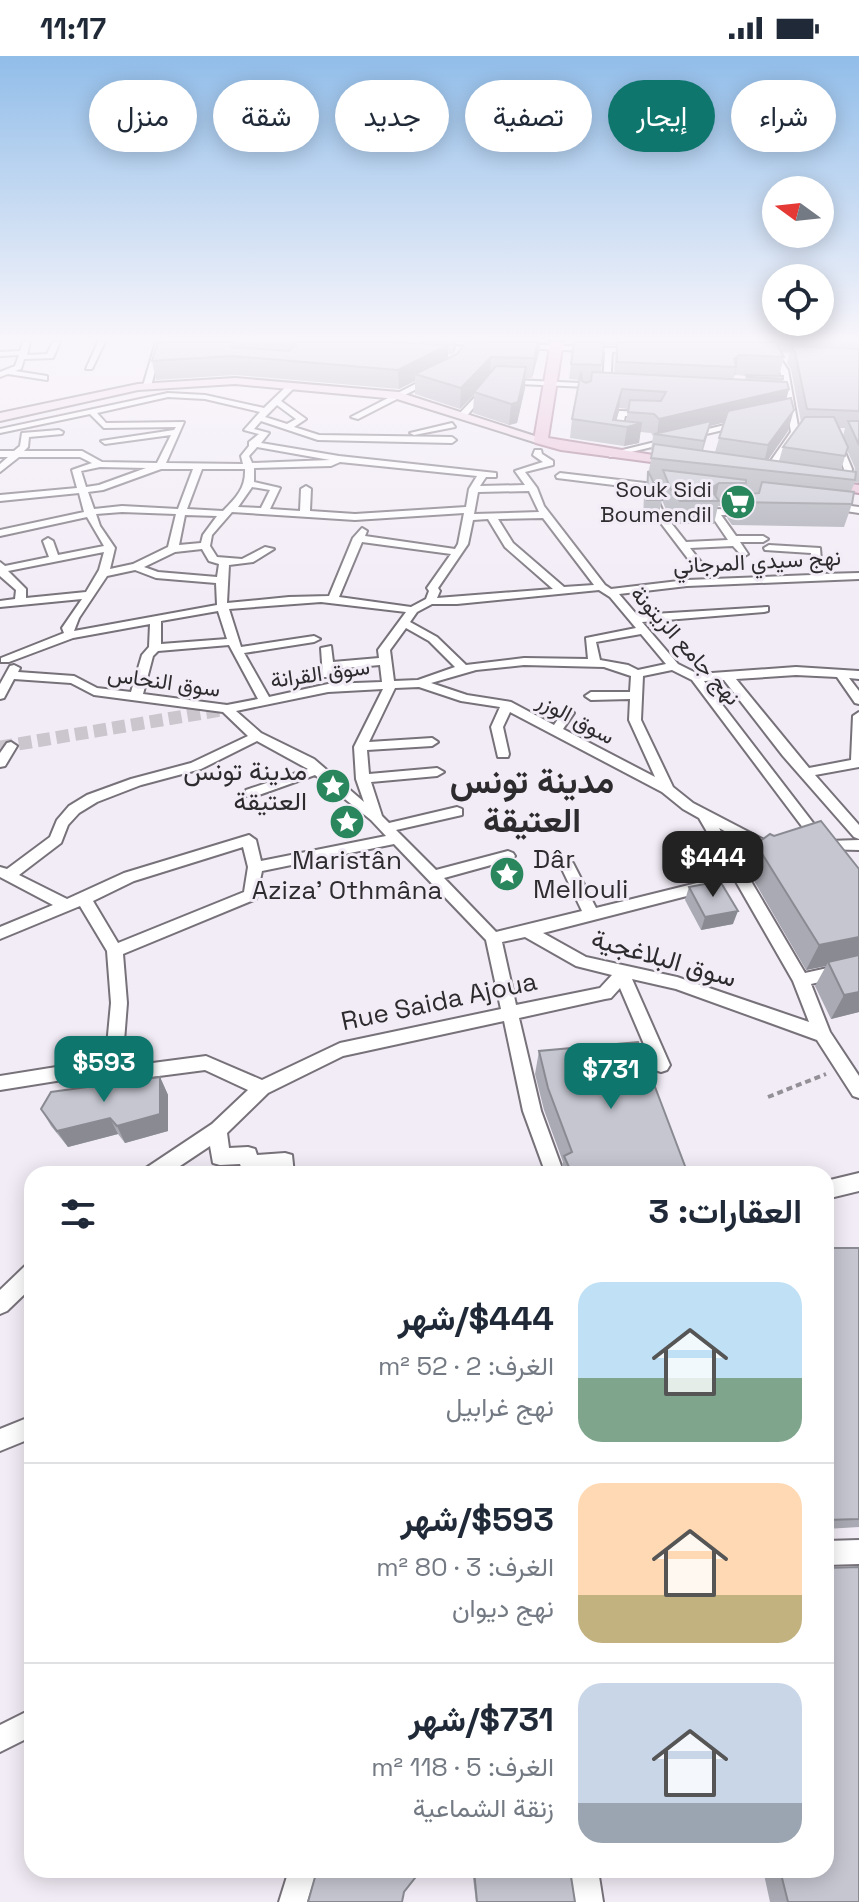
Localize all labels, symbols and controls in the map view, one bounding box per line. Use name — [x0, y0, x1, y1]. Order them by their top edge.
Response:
text: 11:17 — [40, 9, 106, 48]
chip: منزل — [89, 80, 197, 152]
chip: شقة — [213, 80, 319, 152]
chip: جديد — [335, 80, 449, 152]
chip: تصفية — [465, 80, 592, 152]
chip: إيجار — [608, 80, 715, 152]
chip: شراء — [731, 80, 836, 152]
north arrow — [762, 176, 834, 248]
map controls — [762, 176, 834, 336]
button: locate — [762, 264, 834, 336]
place label: Souk Sidi Boumendil — [600, 475, 712, 528]
supermarket icon: Souk Sidi Boumendil — [719, 483, 757, 521]
street label: نهج سيدي المرجاني — [672, 543, 842, 584]
street label: نهج جامع الزيتونة — [624, 579, 747, 711]
street label: سوق القرانة — [268, 652, 372, 694]
street label: سوق النحاس — [106, 659, 222, 703]
street label: سوق الوزر — [531, 685, 620, 750]
place label: مدينة تونس العتيقة — [183, 754, 307, 818]
district label: مدينة تونس العتيقة — [450, 760, 614, 842]
place icon: مدينة تونس العتيقة — [314, 767, 352, 805]
place icon: Maristân Aziza' Othmâna — [328, 803, 366, 841]
pin: $444 — [666, 831, 760, 899]
text: $444 — [680, 840, 746, 874]
place label: Dâr Mellouli — [533, 842, 628, 906]
place label: Maristân Aziza' Othmâna — [252, 843, 442, 907]
place icon: Dâr Mellouli — [488, 855, 526, 893]
street label: سوق البلاغجية — [588, 921, 740, 995]
street label: Rue Saida Ajoua — [338, 964, 540, 1038]
pin: $593 — [57, 1036, 151, 1104]
pin: $731 — [564, 1043, 658, 1111]
text: $593 — [72, 1045, 136, 1079]
text: $731 — [582, 1052, 640, 1086]
text: العقارات: 3 — [649, 1190, 802, 1233]
icon: filters — [56, 1192, 100, 1236]
text: $444/شهر — [398, 1297, 554, 1340]
icon: home — [642, 1314, 738, 1410]
text: الغرف: 2 · 52 m² — [378, 1349, 554, 1383]
text: نهج غرابيل — [446, 1390, 554, 1424]
text: $593/شهر — [401, 1498, 554, 1541]
icon: home — [642, 1515, 738, 1611]
text: الغرف: 3 · 80 m² — [376, 1550, 554, 1584]
text: نهج ديوان — [452, 1591, 554, 1625]
text: $731/شهر — [408, 1698, 554, 1741]
icon: home — [642, 1715, 738, 1811]
text: الغرف: 5 · 118 m² — [371, 1750, 554, 1784]
text: زنقة الشماعية — [413, 1791, 554, 1825]

